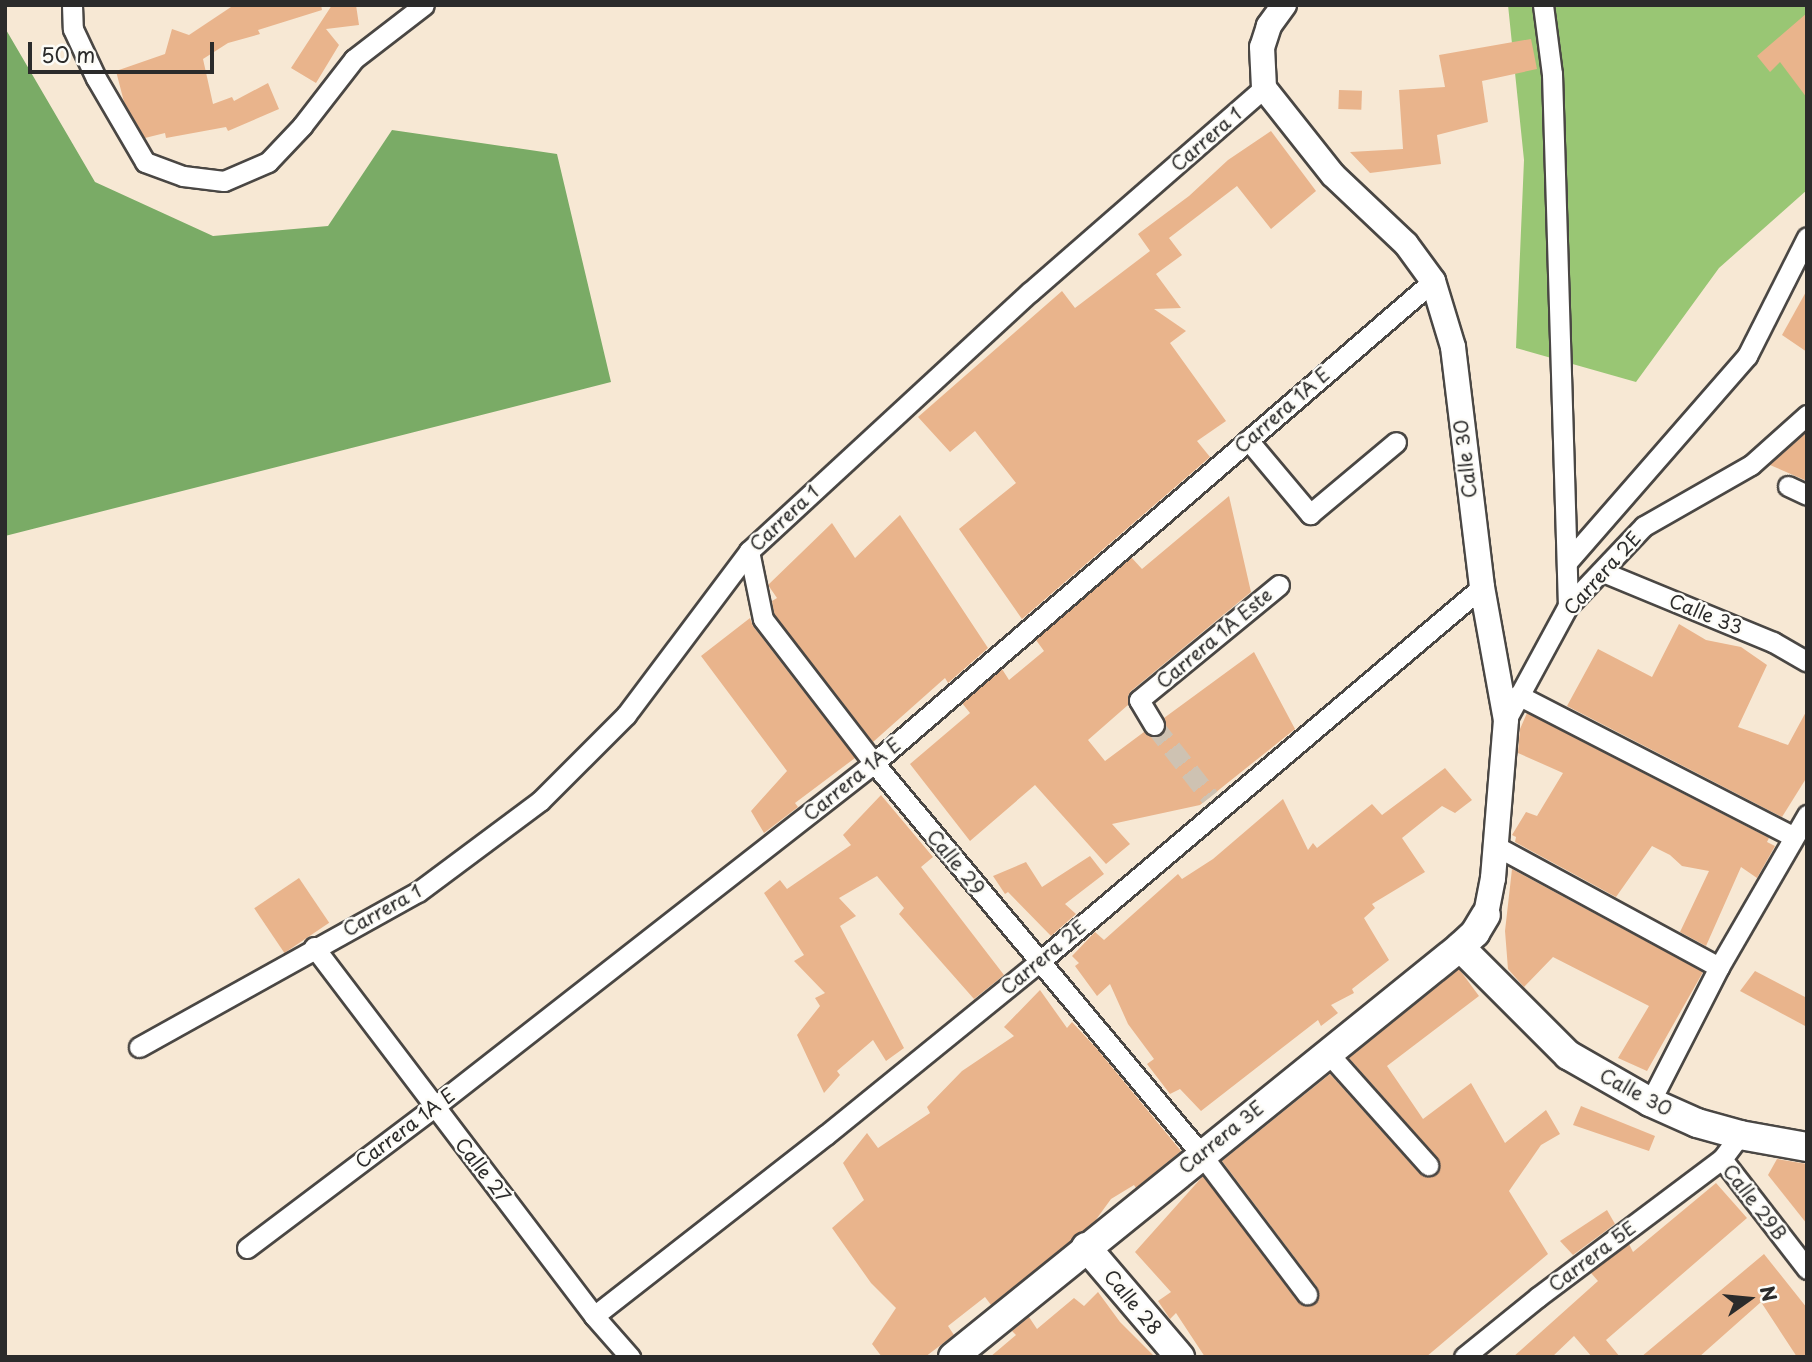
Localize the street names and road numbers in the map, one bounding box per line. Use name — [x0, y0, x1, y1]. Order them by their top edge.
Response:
street label: Carrera 1 — [1166, 102, 1246, 176]
street label: Carrera 1A E — [1230, 362, 1334, 458]
street label: Calle 30 — [1449, 418, 1481, 500]
street label: Carrera 1 — [744, 480, 824, 556]
street label: Carrera 2E — [1559, 527, 1645, 619]
street label: Carrera 1A Este — [1151, 583, 1277, 693]
street label: Calle 33 — [1666, 589, 1746, 639]
street label: Carrera 1A E — [798, 733, 906, 825]
street label: Calle 29 — [923, 825, 989, 899]
street label: Carrera 1 — [338, 879, 426, 941]
street label: Carrera 2E — [996, 915, 1090, 999]
street label: Calle 30 — [1596, 1063, 1676, 1121]
street label: Carrera 1A E — [351, 1083, 459, 1173]
street label: Carrera 3E — [1174, 1096, 1268, 1178]
street label: Calle 27 — [451, 1133, 515, 1207]
street label: Calle 29B — [1718, 1159, 1792, 1245]
street label: Carrera 5E — [1544, 1216, 1640, 1296]
street label: Calle 28 — [1099, 1265, 1167, 1339]

